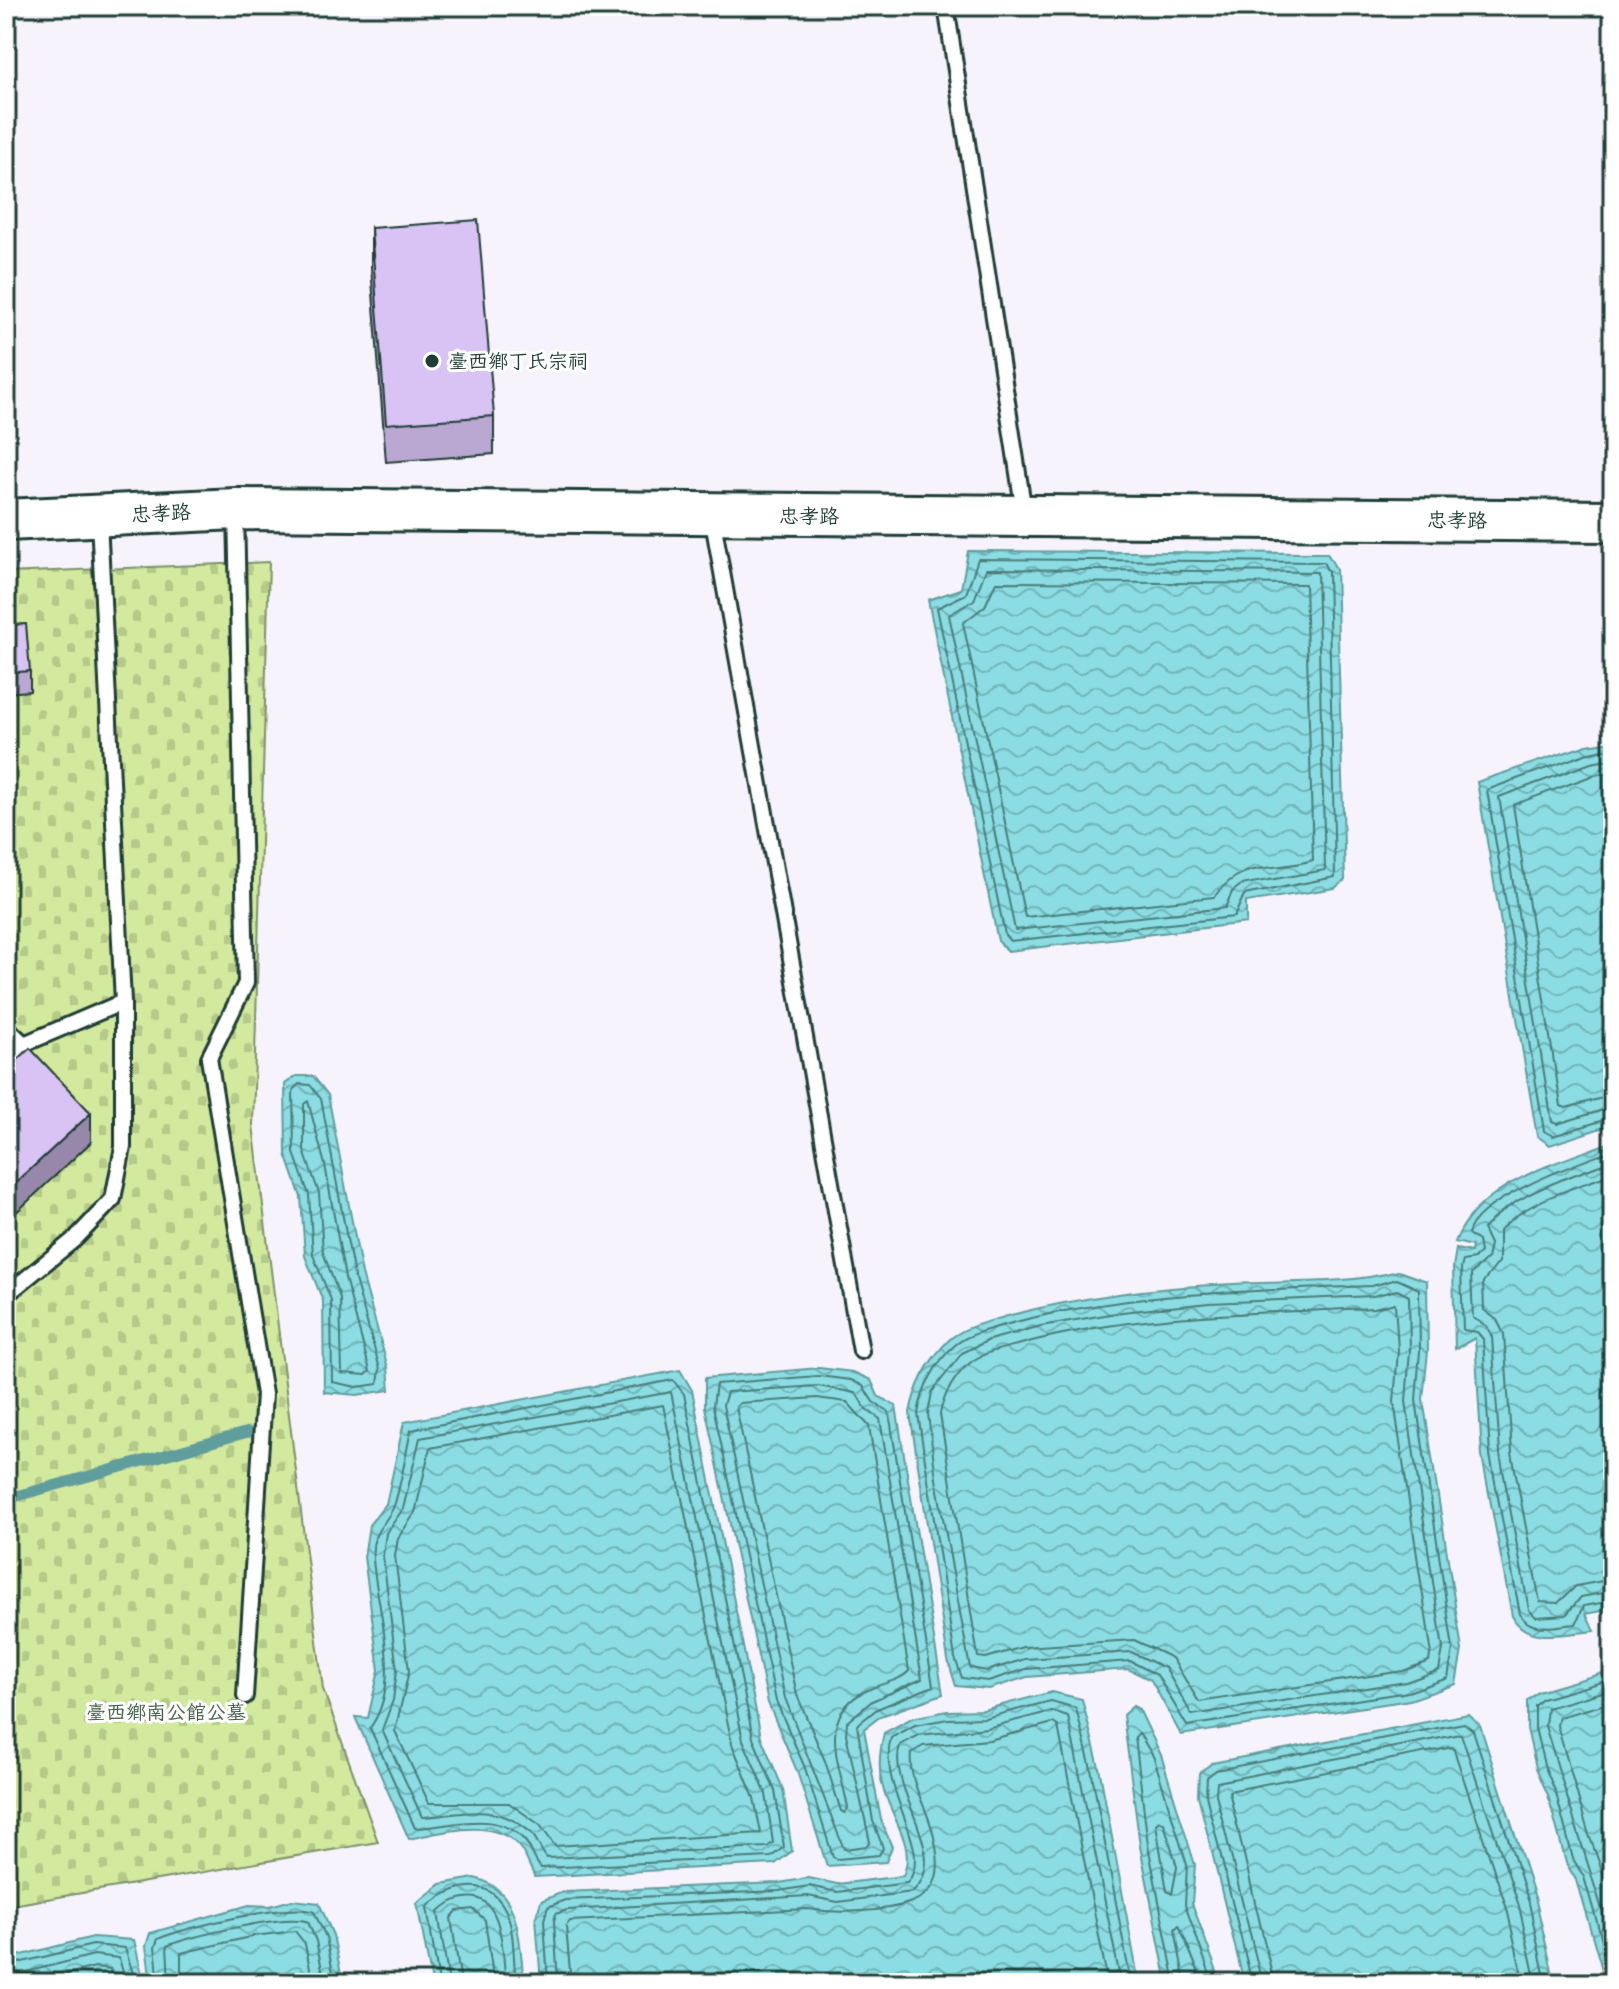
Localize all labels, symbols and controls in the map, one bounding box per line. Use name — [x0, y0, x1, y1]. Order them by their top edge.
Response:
place label: 臺西鄉丁氏宗祠 — [448, 345, 588, 375]
marker: 臺西鄉丁氏宗祠 — [423, 352, 441, 370]
street label: 忠孝路 — [130, 495, 193, 529]
street label: 忠孝路 — [779, 500, 840, 530]
street label: 忠孝路 — [1427, 503, 1488, 535]
park label: 臺西鄉南公館公墓 — [86, 1696, 246, 1726]

